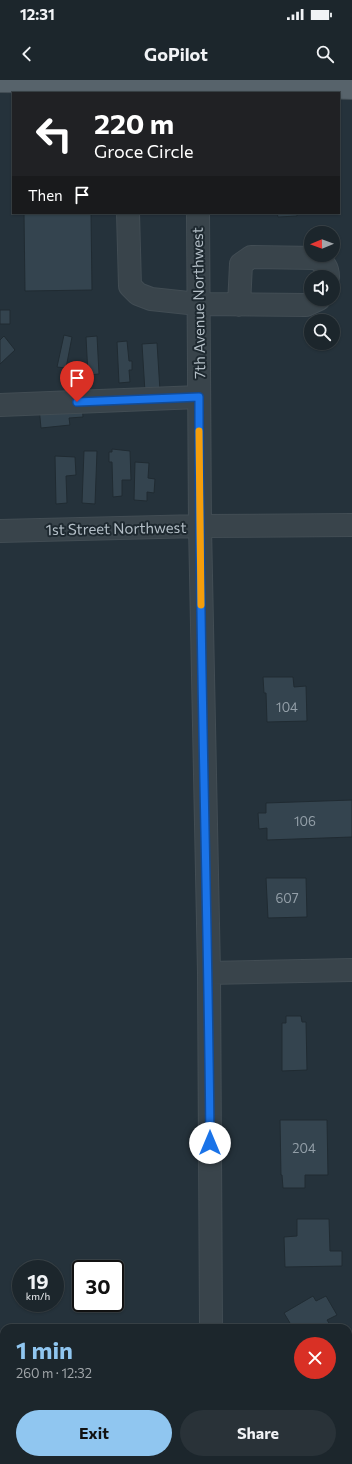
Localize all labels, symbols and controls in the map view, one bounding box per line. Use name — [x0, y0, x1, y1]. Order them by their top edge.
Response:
text: 12:31 — [20, 5, 55, 23]
icon: back — [16, 43, 38, 65]
text: GoPilot — [144, 43, 208, 65]
icon: search — [314, 43, 336, 65]
text: 220 m — [94, 106, 174, 140]
icon: left — [28, 108, 80, 160]
text: Groce Circle — [94, 140, 193, 162]
icon: arrive — [71, 184, 93, 206]
text: Then — [28, 186, 63, 204]
north arrow — [304, 226, 340, 262]
map controls — [304, 226, 340, 350]
street label: 7th Avenue Northwest — [188, 227, 208, 379]
button: sound — [304, 270, 340, 306]
button: search — [304, 314, 340, 350]
pin — [60, 361, 94, 402]
icon: arrive — [66, 367, 88, 389]
street label: 1st Street Northwest — [45, 518, 187, 538]
house number: 104 — [276, 699, 298, 715]
house number: 106 — [294, 813, 316, 829]
house number: 607 — [275, 890, 299, 906]
position arrow — [189, 1122, 231, 1164]
house number: 204 — [292, 1140, 316, 1156]
speed limit sign: 30 — [72, 1260, 124, 1312]
text: 19 — [27, 1269, 49, 1293]
text: km/h — [26, 1290, 50, 1302]
text: 1 min — [16, 1335, 73, 1364]
button: close — [294, 1337, 336, 1379]
text: 260 m · 12:32 — [16, 1365, 92, 1381]
button: Exit — [16, 1410, 172, 1456]
button: Share — [180, 1410, 336, 1456]

